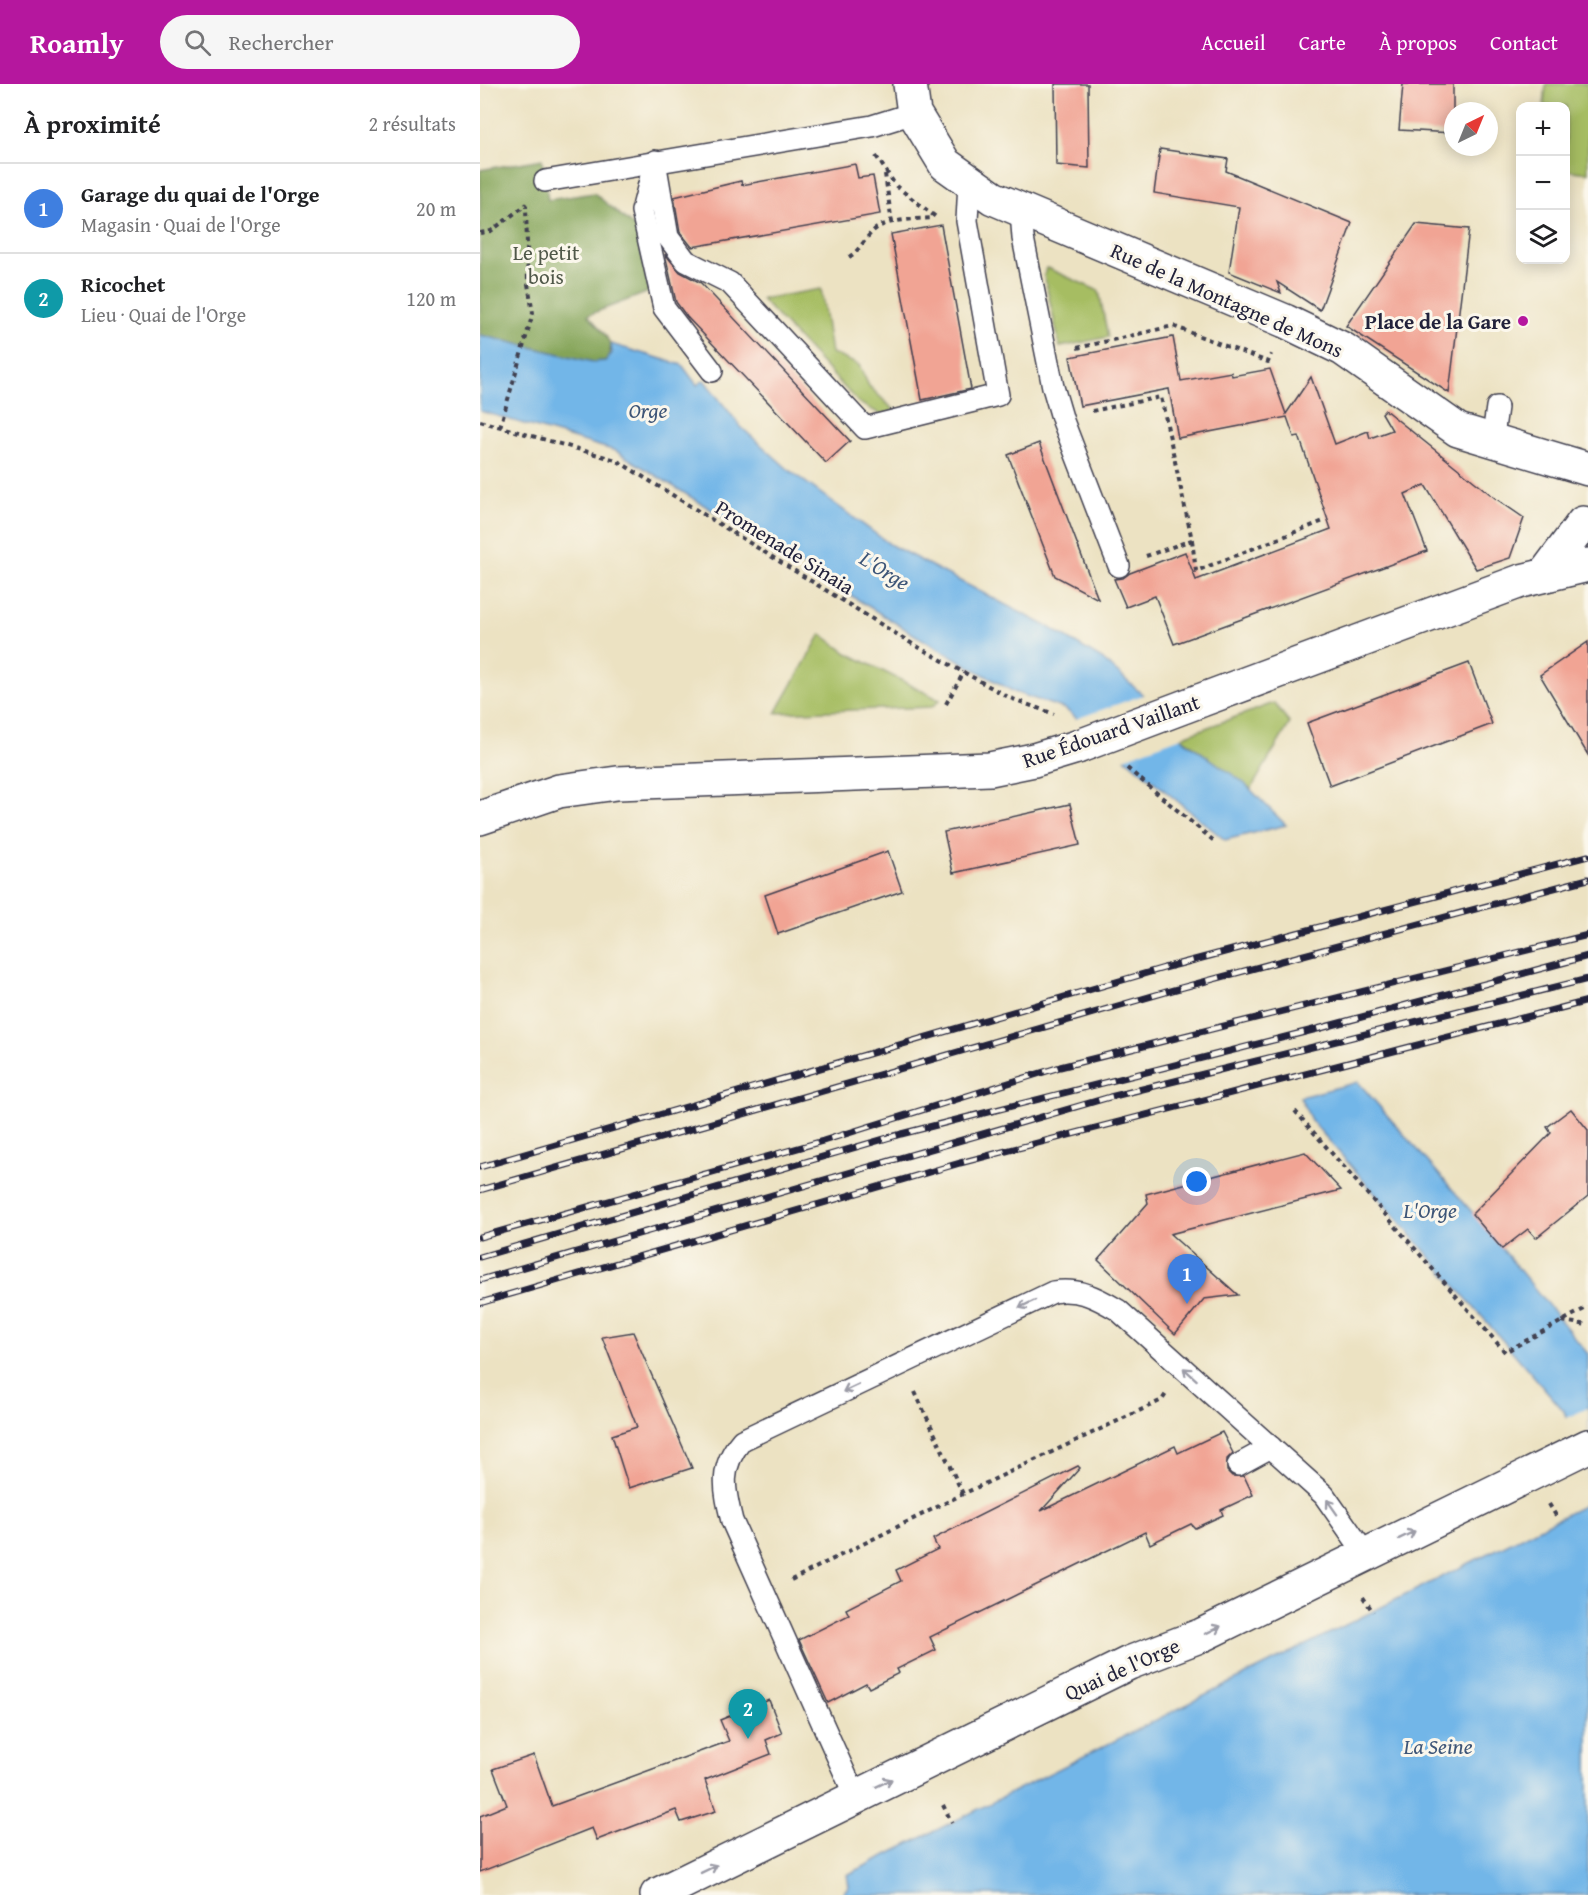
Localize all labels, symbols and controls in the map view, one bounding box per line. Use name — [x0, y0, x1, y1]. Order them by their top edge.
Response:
search box — [160, 15, 580, 69]
text: Roamly — [30, 22, 124, 63]
icon: search — [181, 26, 214, 59]
text: Rechercher — [229, 26, 334, 58]
text: Accueil — [1201, 27, 1266, 58]
text: Carte — [1299, 27, 1346, 58]
text: À propos — [1379, 27, 1457, 58]
text: Contact — [1490, 27, 1558, 58]
north arrow — [1444, 102, 1498, 156]
map controls — [1516, 102, 1570, 264]
button: + — [1516, 102, 1570, 156]
text: À proximité — [24, 104, 161, 143]
text: 2 résultats — [368, 109, 456, 138]
button: − — [1516, 156, 1570, 210]
text: Garage du quai de l'Orge — [81, 178, 320, 210]
text: 1 — [38, 194, 49, 223]
text: 20 m — [416, 194, 456, 223]
text: Magasin · Quai de l'Orge — [81, 210, 281, 239]
button: layers — [1516, 210, 1570, 264]
street label: Rue de la Montagne de Mons — [1106, 235, 1348, 365]
park label: Le petit bois — [513, 237, 580, 292]
text: Ricochet — [81, 268, 165, 300]
text: 2 — [38, 284, 49, 313]
text: 120 m — [406, 284, 456, 313]
text: Lieu · Quai de l'Orge — [81, 300, 246, 329]
place label: Place de la Gare — [1365, 306, 1511, 337]
marker: Place de la Gare — [1516, 314, 1530, 328]
water label: Orge — [629, 394, 668, 426]
street label: Promenade Sinaia — [710, 492, 860, 602]
water label: L'Orge — [853, 542, 916, 598]
street label: Rue Édouard Vaillant — [1018, 686, 1204, 776]
your location — [1182, 1167, 1211, 1196]
water label: L'Orge — [1402, 1194, 1457, 1226]
pin: 1 — [1168, 1254, 1206, 1304]
one-way arrow — [1018, 1299, 1036, 1311]
one-way arrow — [1183, 1367, 1198, 1381]
one-way arrow — [843, 1383, 861, 1395]
one-way arrow — [1326, 1499, 1338, 1515]
one-way arrow — [1398, 1528, 1416, 1540]
one-way arrow — [1204, 1623, 1222, 1635]
street label: Quai de l'Orge — [1059, 1630, 1185, 1708]
pin: 2 — [728, 1690, 768, 1739]
water label: La Seine — [1402, 1730, 1473, 1762]
one-way arrow — [875, 1776, 893, 1788]
one-way arrow — [700, 1863, 718, 1874]

